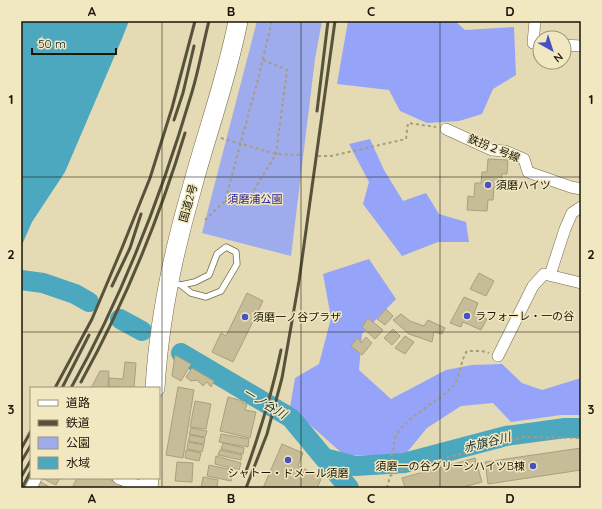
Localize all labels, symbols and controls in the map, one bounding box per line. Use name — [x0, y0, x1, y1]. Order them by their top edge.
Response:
text: A — [88, 3, 97, 19]
text: B — [227, 3, 235, 19]
text: C — [367, 3, 375, 19]
text: D — [505, 3, 515, 19]
scale bar — [32, 30, 116, 56]
north arrow — [532, 30, 572, 70]
text: 50 m — [38, 36, 66, 51]
text: N — [551, 50, 566, 66]
text: 1 — [8, 91, 14, 107]
text: 1 — [588, 91, 594, 107]
street label: 鉄拐２号線 — [466, 131, 522, 165]
place label: 須磨ハイツ — [496, 178, 551, 192]
marker: 須磨ハイツ — [483, 180, 493, 190]
street label: 国道2号 — [176, 182, 200, 224]
park label: 須磨浦公園 — [228, 192, 283, 206]
text: 2 — [7, 246, 15, 262]
text: 2 — [587, 246, 595, 262]
place label: ラフォーレ・一の谷 — [475, 309, 574, 323]
place label: 須磨一ノ谷プラザ — [253, 310, 341, 324]
marker: ラフォーレ・一の谷 — [462, 311, 472, 321]
marker: 須磨一ノ谷プラザ — [240, 312, 250, 322]
water label: 一ノ谷川 — [241, 384, 291, 423]
legend — [30, 387, 160, 479]
text: 道路 — [66, 395, 90, 410]
text: 3 — [8, 401, 15, 417]
text: 3 — [588, 401, 595, 417]
text: 鉄道 — [66, 415, 90, 430]
water label: 赤旗谷川 — [462, 428, 514, 455]
text: 公園 — [66, 435, 90, 450]
text: 水域 — [66, 455, 90, 470]
marker: シャトー・ドメール須磨 — [283, 455, 293, 465]
place label: 須磨一の谷グリーンハイツB棟 — [376, 459, 525, 473]
marker: 須磨一の谷グリーンハイツB棟 — [528, 461, 538, 471]
place label: シャトー・ドメール須磨 — [228, 466, 349, 480]
text: A — [88, 490, 97, 506]
text: B — [227, 490, 235, 506]
text: C — [367, 490, 375, 506]
text: D — [505, 490, 515, 506]

